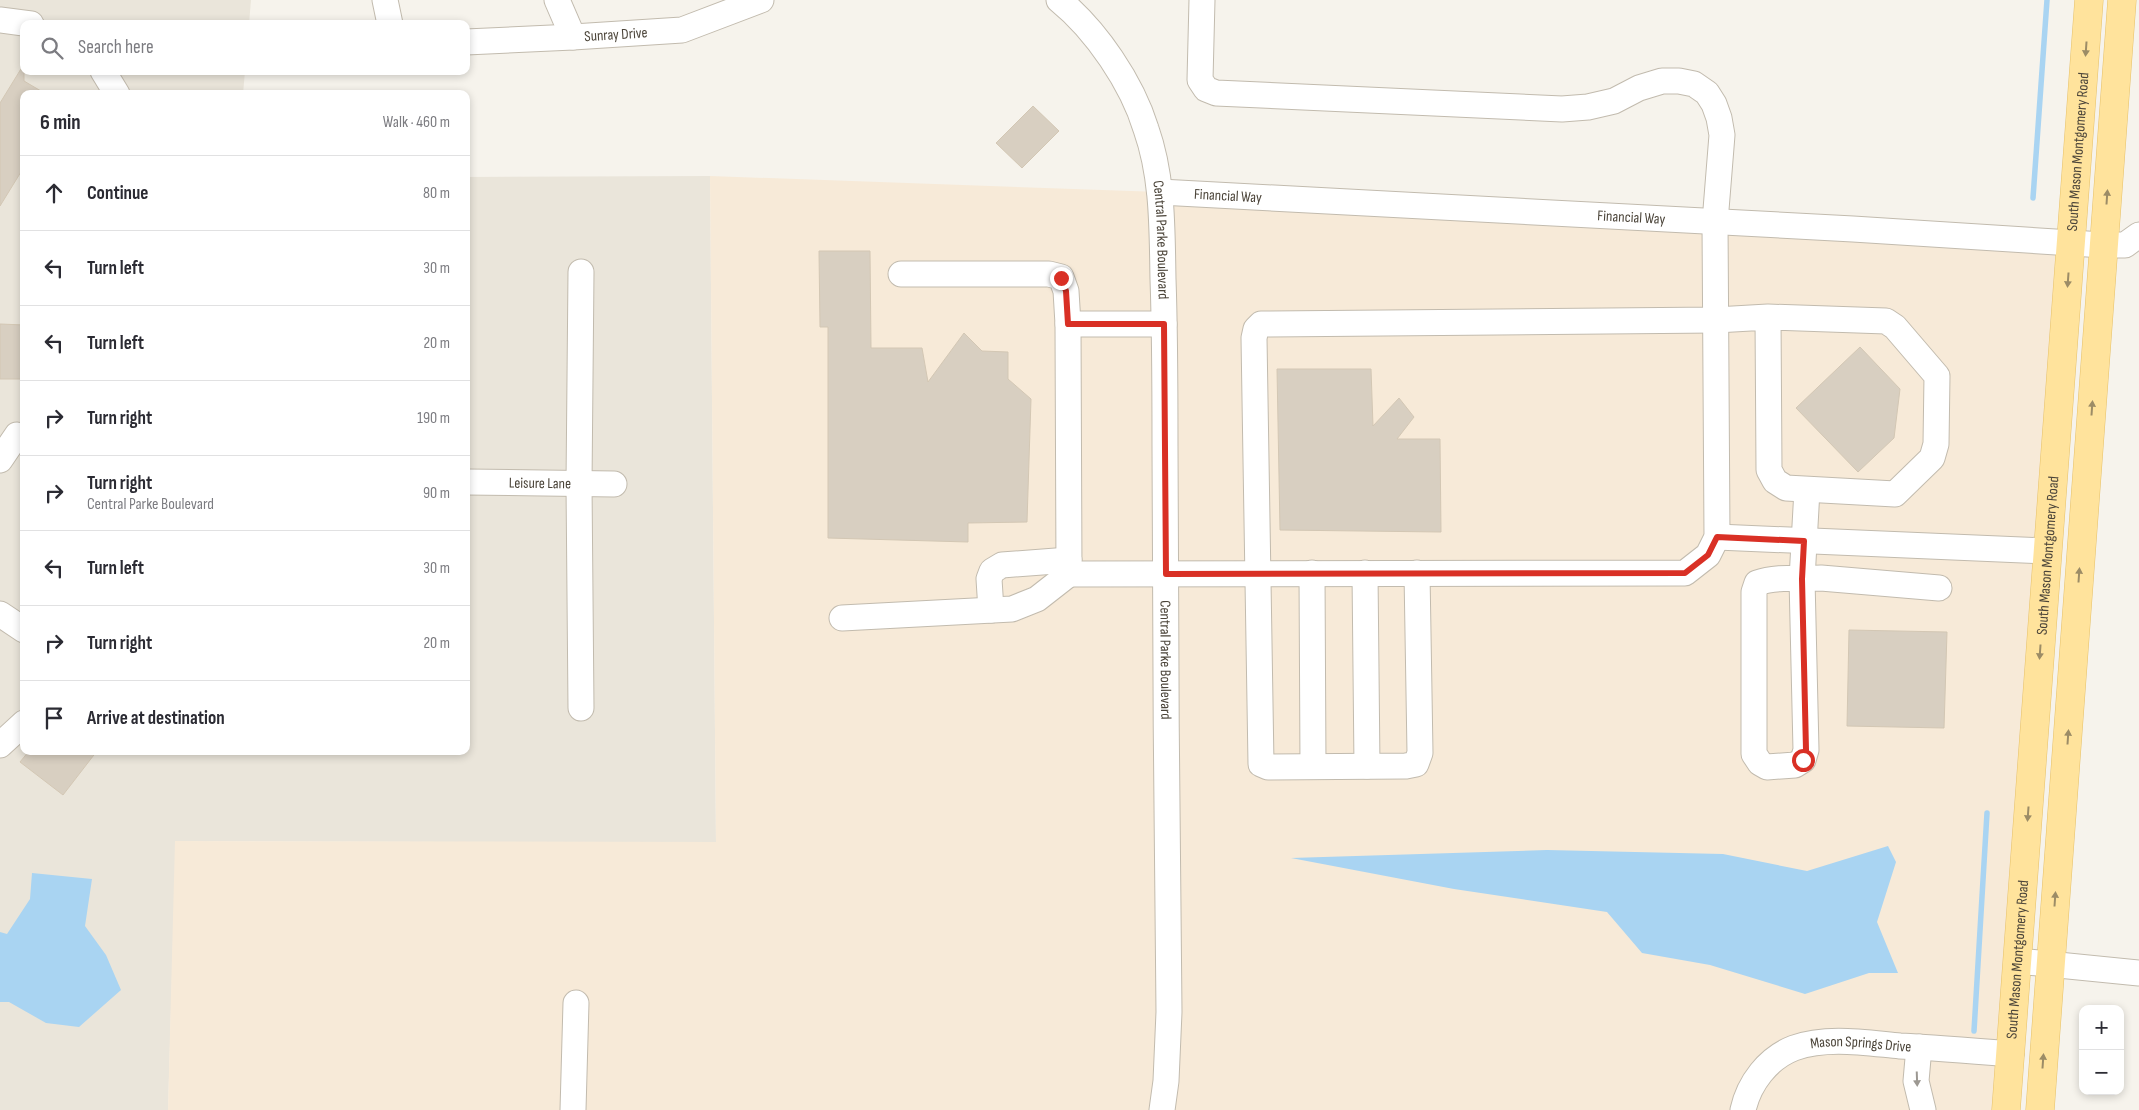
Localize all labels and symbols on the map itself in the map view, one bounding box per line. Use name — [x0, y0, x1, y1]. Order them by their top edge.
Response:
street label: Sunray Drive — [584, 23, 648, 46]
one-way arrow — [2081, 41, 2089, 57]
street label: South Mason Montgomery Road — [2063, 72, 2094, 232]
street label: Central Parke Boulevard — [1148, 179, 1173, 300]
street label: Financial Way — [1193, 185, 1263, 207]
one-way arrow — [2103, 188, 2111, 204]
street label: Financial Way — [1597, 206, 1666, 229]
route end — [1050, 267, 1073, 290]
one-way arrow — [2064, 273, 2072, 289]
one-way arrow — [2088, 400, 2096, 416]
street label: Leisure Lane — [509, 474, 571, 493]
street label: South Mason Montgomery Road — [2033, 475, 2063, 636]
one-way arrow — [2076, 567, 2084, 583]
street label: Central Parke Boulevard — [1155, 600, 1175, 719]
one-way arrow — [2036, 644, 2044, 660]
one-way arrow — [2064, 729, 2072, 745]
route start — [1792, 749, 1815, 772]
one-way arrow — [2024, 806, 2032, 822]
street label: South Mason Montgomery Road — [2002, 879, 2033, 1040]
one-way arrow — [2052, 891, 2060, 907]
street label: Mason Springs Drive — [1809, 1032, 1912, 1057]
one-way arrow — [2040, 1053, 2048, 1069]
one-way arrow — [1914, 1071, 1922, 1087]

